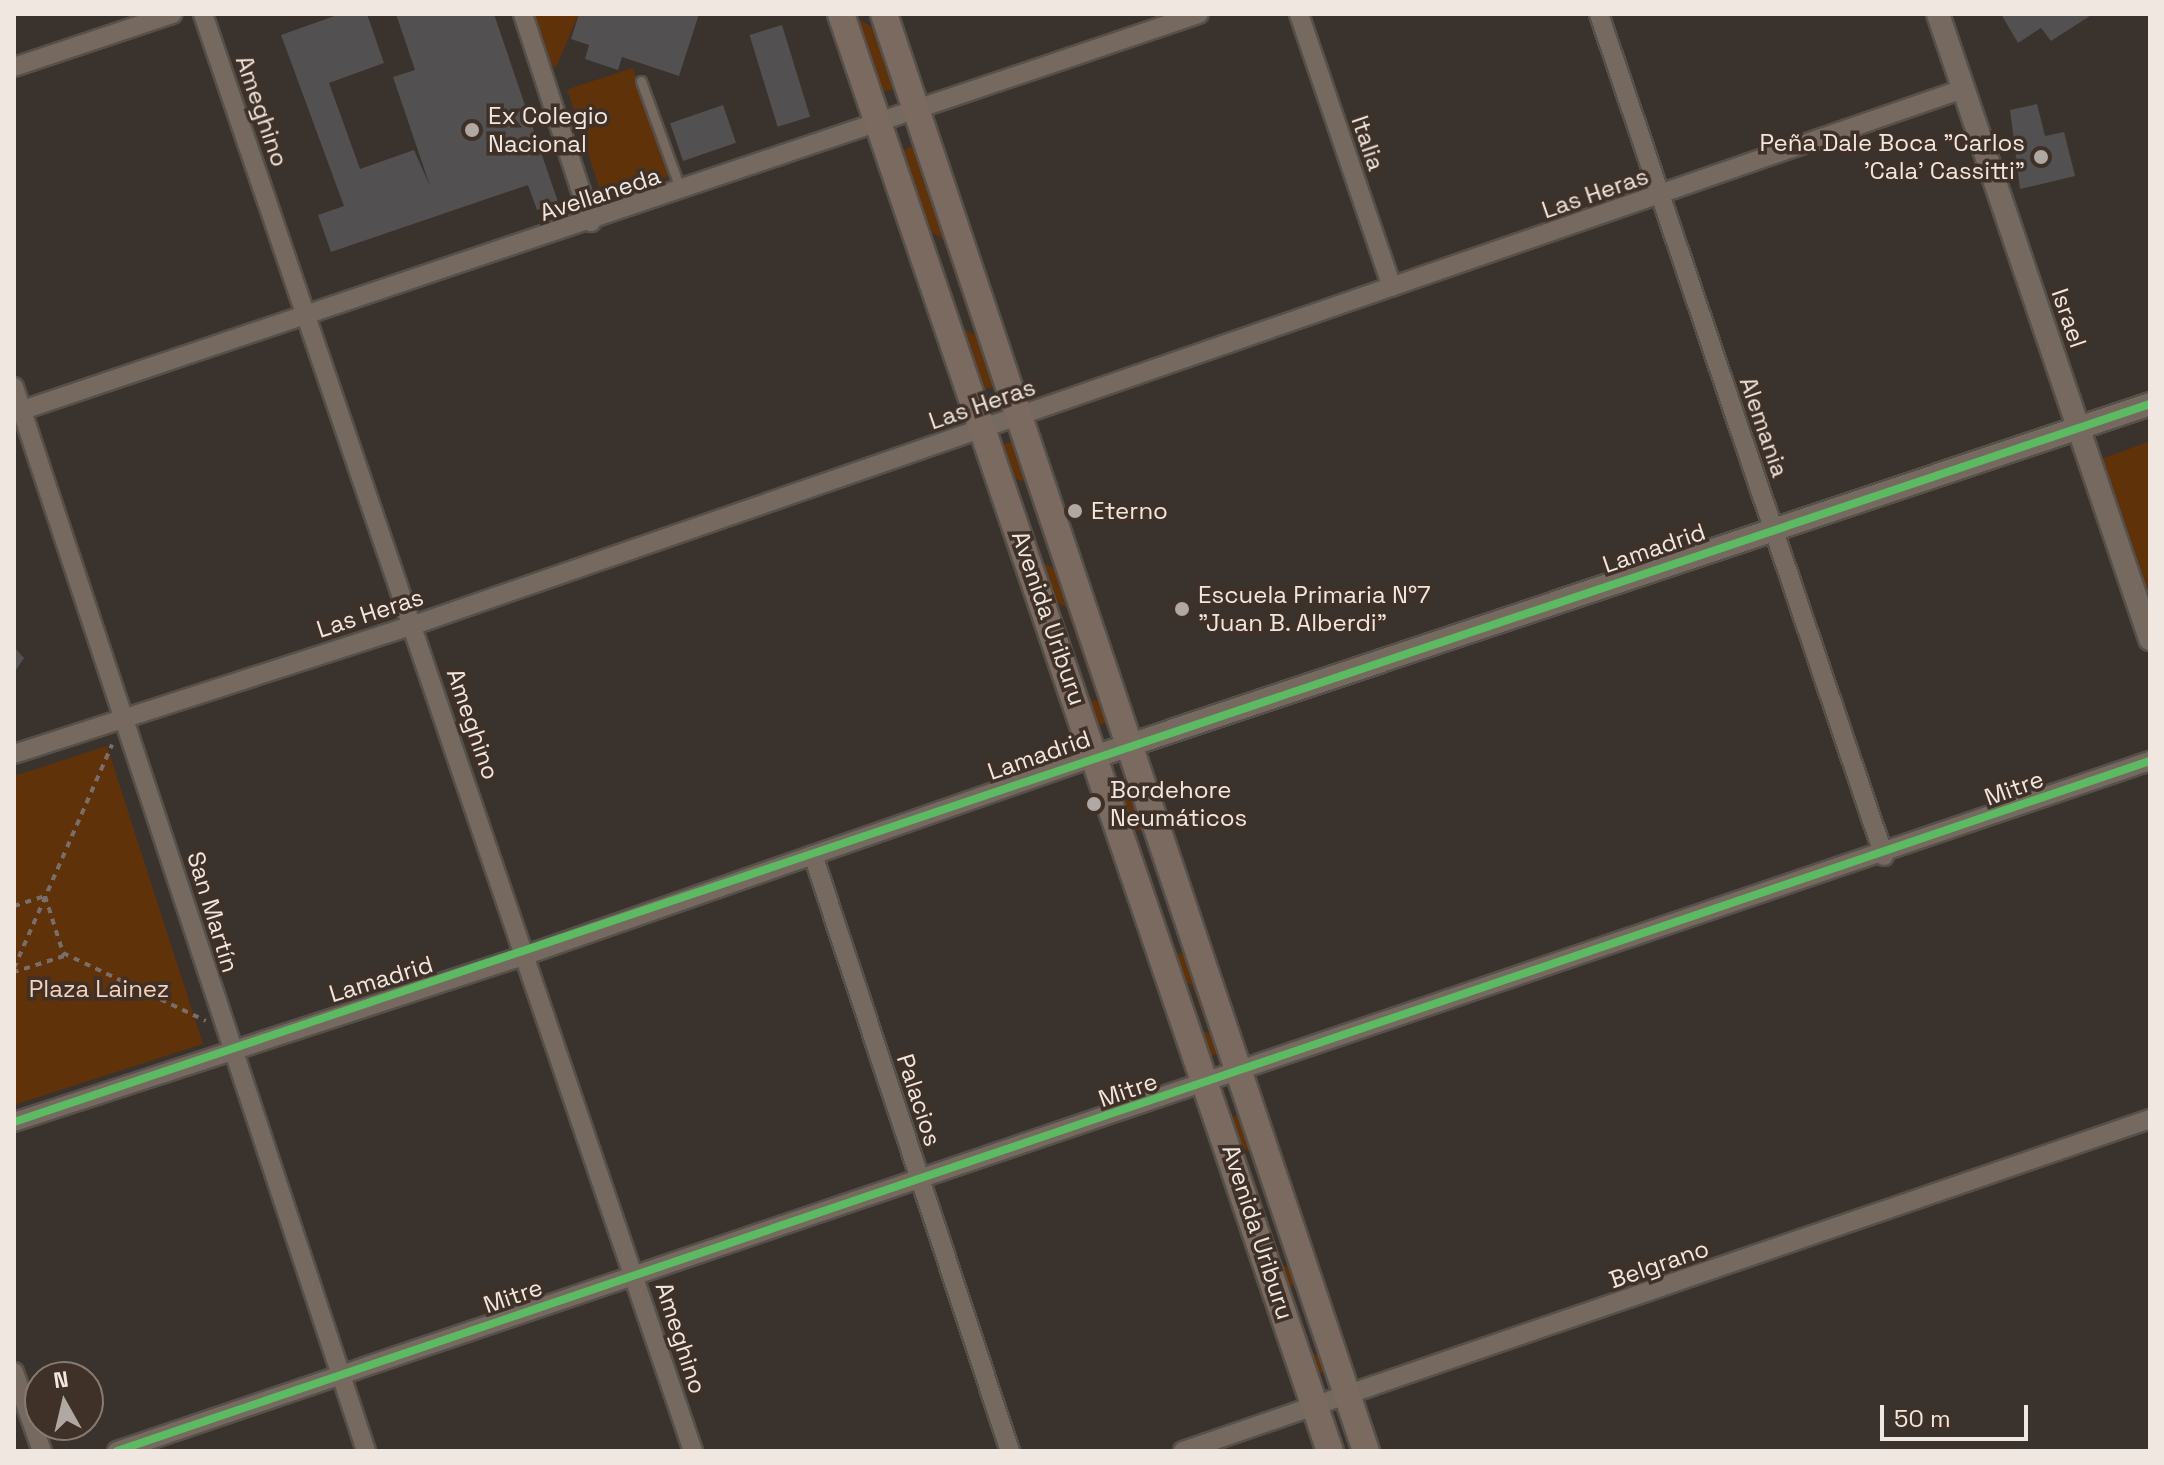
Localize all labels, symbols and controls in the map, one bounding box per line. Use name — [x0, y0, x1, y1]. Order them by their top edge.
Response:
street label: Ameghino — [230, 52, 294, 170]
place label: Ex Colegio Nacional — [488, 102, 608, 158]
street label: Italia — [1345, 112, 1391, 174]
marker: Ex Colegio Nacional — [463, 121, 481, 139]
place label: Peña Dale Boca "Carlos 'Cala' Cassitti" — [1759, 129, 2025, 185]
marker: Peña Dale Boca "Carlos 'Cala' Cassitti" — [2032, 148, 2050, 166]
street label: Avellaneda — [536, 161, 664, 227]
street label: Las Heras — [1538, 161, 1652, 225]
street label: Israel — [2046, 285, 2092, 351]
street label: Las Heras — [925, 372, 1039, 436]
street label: Alemania — [1733, 373, 1795, 481]
place label: Eterno — [1091, 497, 1168, 525]
marker: Eterno — [1066, 502, 1084, 520]
street label: Lamadrid — [1599, 517, 1709, 579]
street label: Avenida Uriburu — [1006, 527, 1092, 709]
place label: Escuela Primaria N°7 "Juan B. Alberdi" — [1198, 581, 1431, 637]
street label: Las Heras — [313, 582, 427, 644]
marker: Escuela Primaria N°7 "Juan B. Alberdi" — [1173, 600, 1191, 618]
street label: Ameghino — [441, 665, 505, 783]
street label: Lamadrid — [984, 724, 1094, 786]
street label: Mitre — [1981, 764, 2047, 812]
place label: Bordehore Neumáticos — [1110, 776, 1247, 832]
marker: Bordehore Neumáticos — [1085, 795, 1103, 813]
street label: San Martín — [181, 848, 245, 976]
street label: Lamadrid — [326, 950, 436, 1008]
park label: Plaza Lainez — [29, 975, 169, 1003]
street label: Palacios — [891, 1050, 947, 1150]
street label: Mitre — [1095, 1067, 1161, 1113]
street label: Avenida Uriburu — [1216, 1141, 1300, 1323]
street label: Belgrano — [1605, 1234, 1713, 1294]
street label: Mitre — [480, 1273, 546, 1319]
street label: Ameghino — [649, 1279, 713, 1397]
north arrow — [24, 1361, 104, 1441]
text: N — [52, 1364, 70, 1394]
scale bar — [1884, 1389, 2032, 1439]
text: 50 m — [1894, 1403, 1951, 1434]

